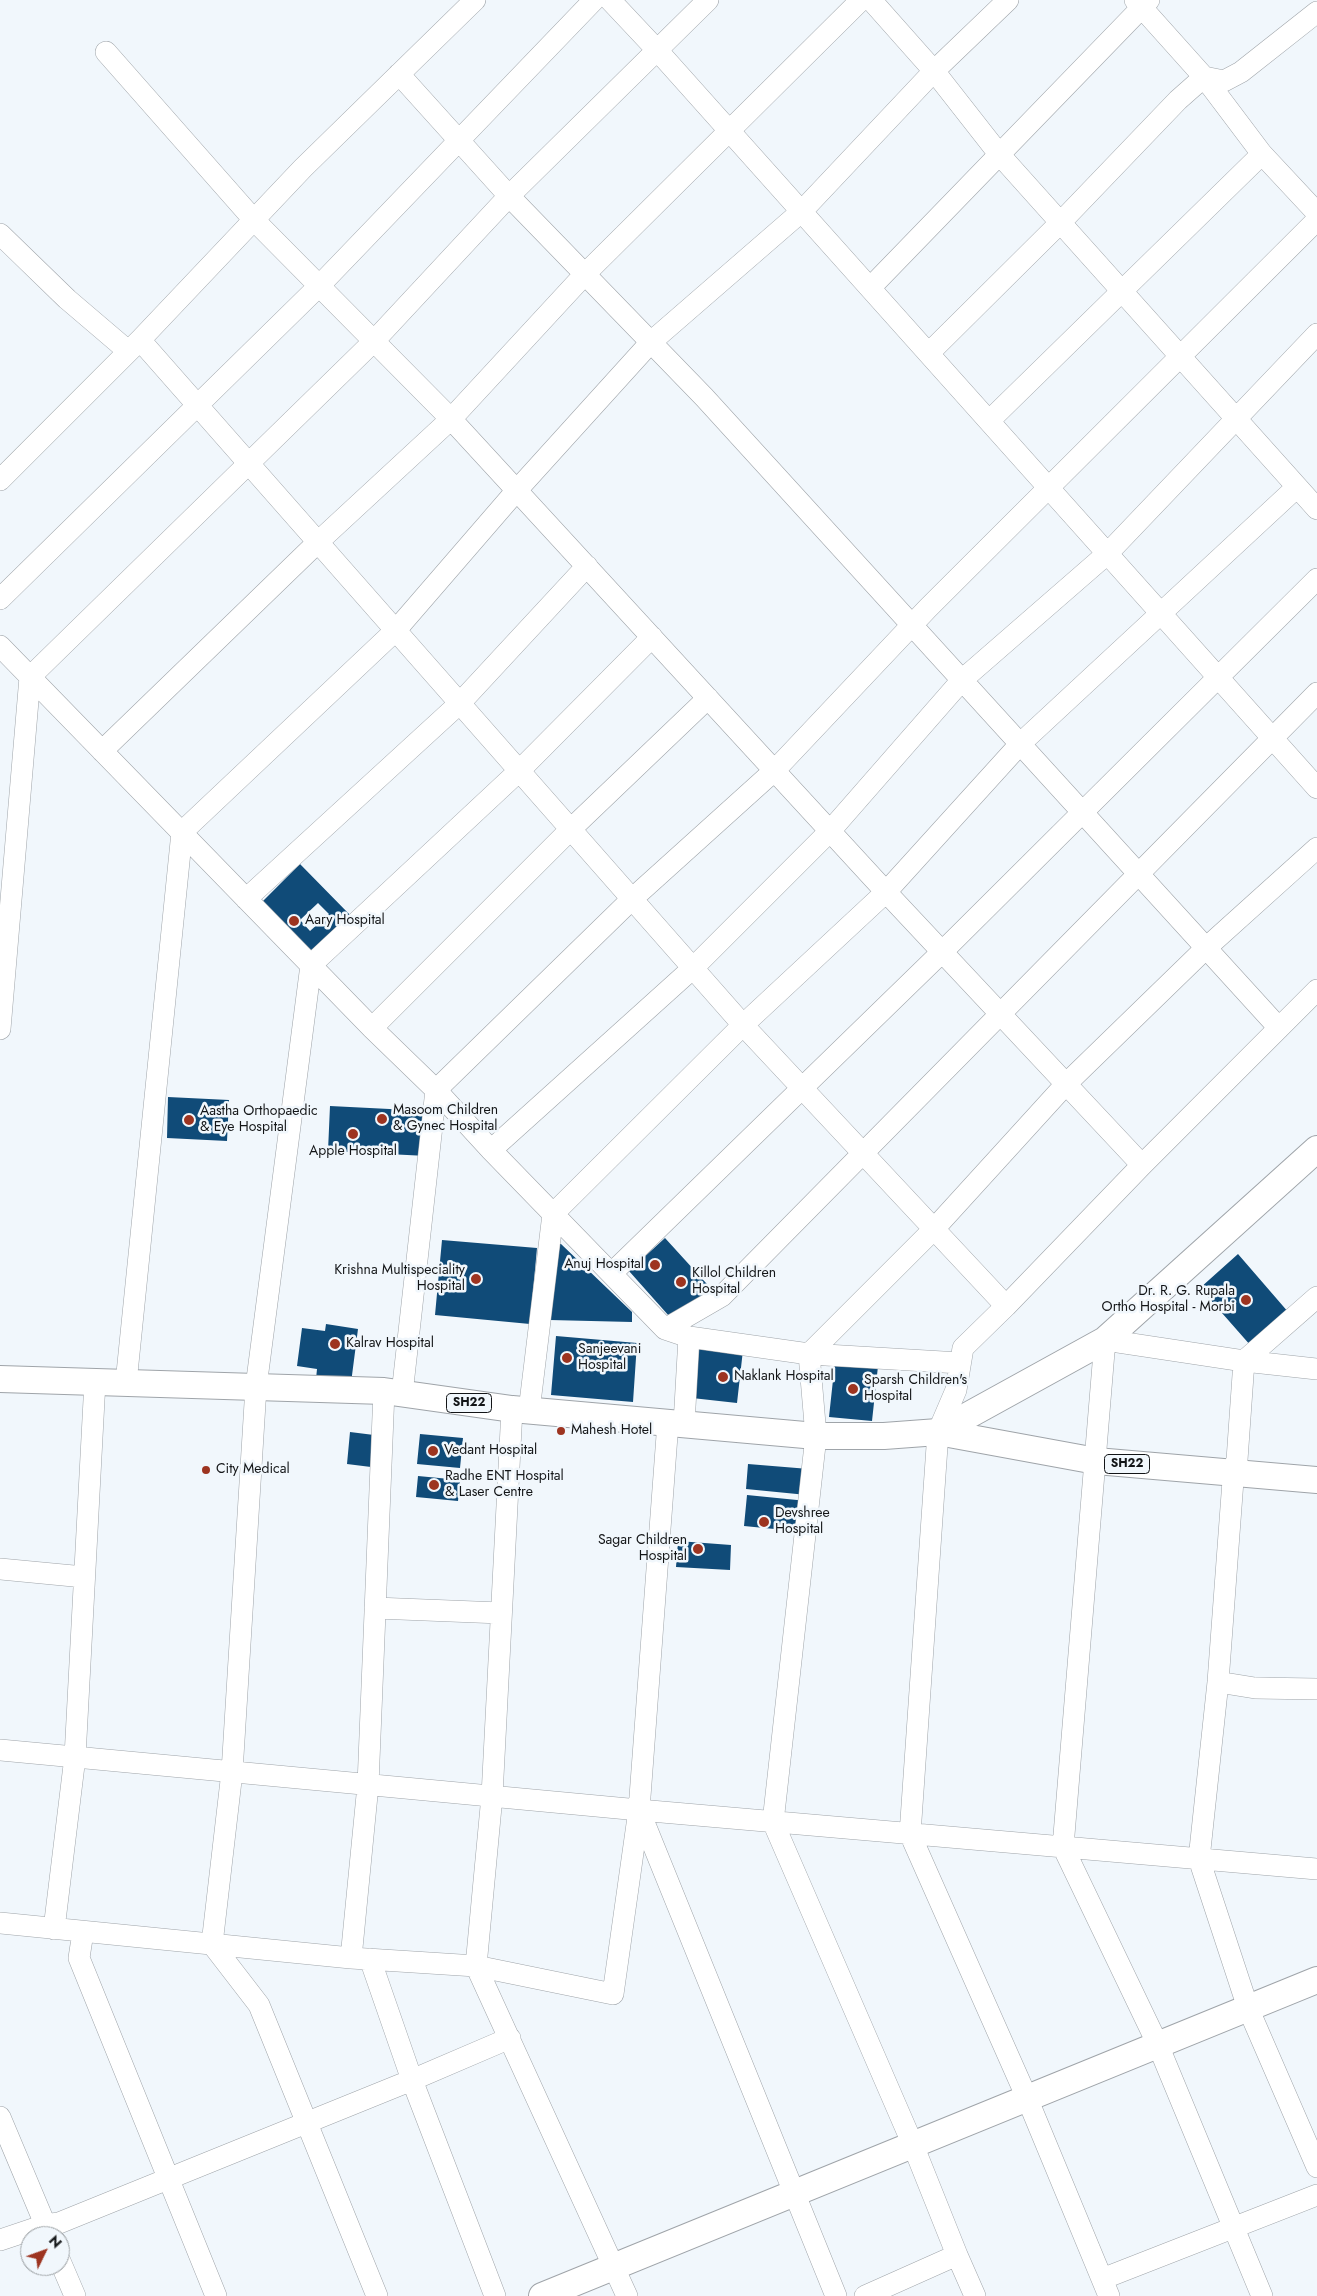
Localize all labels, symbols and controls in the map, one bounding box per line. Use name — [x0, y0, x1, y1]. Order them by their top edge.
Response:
place label: Aary Hospital — [305, 913, 385, 929]
marker: Aary Hospital — [287, 914, 301, 928]
place label: Masoom Children & Gynec Hospital — [393, 1103, 498, 1136]
place label: Aastha Orthopaedic & Eye Hospital — [200, 1104, 318, 1136]
marker: Masoom Children & Gynec Hospital — [375, 1112, 389, 1126]
marker: Aastha Orthopaedic & Eye Hospital — [182, 1113, 196, 1127]
marker: Apple Hospital — [346, 1127, 360, 1141]
place label: Apple Hospital — [309, 1144, 397, 1160]
place label: Anuj Hospital — [564, 1257, 644, 1273]
marker: Anuj Hospital — [648, 1258, 662, 1272]
place label: Krishna Multispeciality Hospital — [334, 1263, 465, 1295]
place label: Killol Children Hospital — [692, 1266, 776, 1298]
marker: Krishna Multispeciality Hospital — [469, 1272, 483, 1286]
marker: Killol Children Hospital — [674, 1275, 688, 1289]
place label: Dr. R. G. Rupala Ortho Hospital - Morbi — [1102, 1284, 1235, 1316]
marker: Dr. R. G. Rupala Ortho Hospital - Morbi — [1239, 1293, 1253, 1307]
place label: Kalrav Hospital — [346, 1336, 434, 1352]
marker: Kalrav Hospital — [328, 1337, 342, 1351]
place label: Sanjeevani Hospital — [578, 1342, 641, 1374]
marker: Sanjeevani Hospital — [560, 1351, 574, 1365]
place label: Naklank Hospital — [734, 1369, 834, 1385]
marker: Naklank Hospital — [716, 1370, 730, 1384]
place label: Sparsh Children's Hospital — [864, 1373, 967, 1405]
marker: Sparsh Children's Hospital — [846, 1382, 860, 1396]
road number: SH22 — [446, 1394, 492, 1412]
place label: Mahesh Hotel — [571, 1423, 652, 1439]
marker: Mahesh Hotel — [555, 1425, 567, 1437]
place label: Vedant Hospital — [444, 1443, 537, 1459]
marker: Vedant Hospital — [426, 1444, 440, 1458]
road number: SH22 — [1104, 1455, 1150, 1474]
place label: City Medical — [216, 1462, 290, 1478]
marker: City Medical — [200, 1464, 212, 1476]
place label: Radhe ENT Hospital & Laser Centre — [445, 1469, 564, 1501]
marker: Radhe ENT Hospital & Laser Centre — [427, 1478, 441, 1492]
place label: Devshree Hospital — [775, 1506, 830, 1538]
marker: Devshree Hospital — [757, 1515, 771, 1529]
place label: Sagar Children Hospital — [598, 1533, 687, 1565]
marker: Sagar Children Hospital — [691, 1542, 705, 1556]
north arrow — [20, 2226, 70, 2276]
text: N — [44, 2231, 67, 2252]

